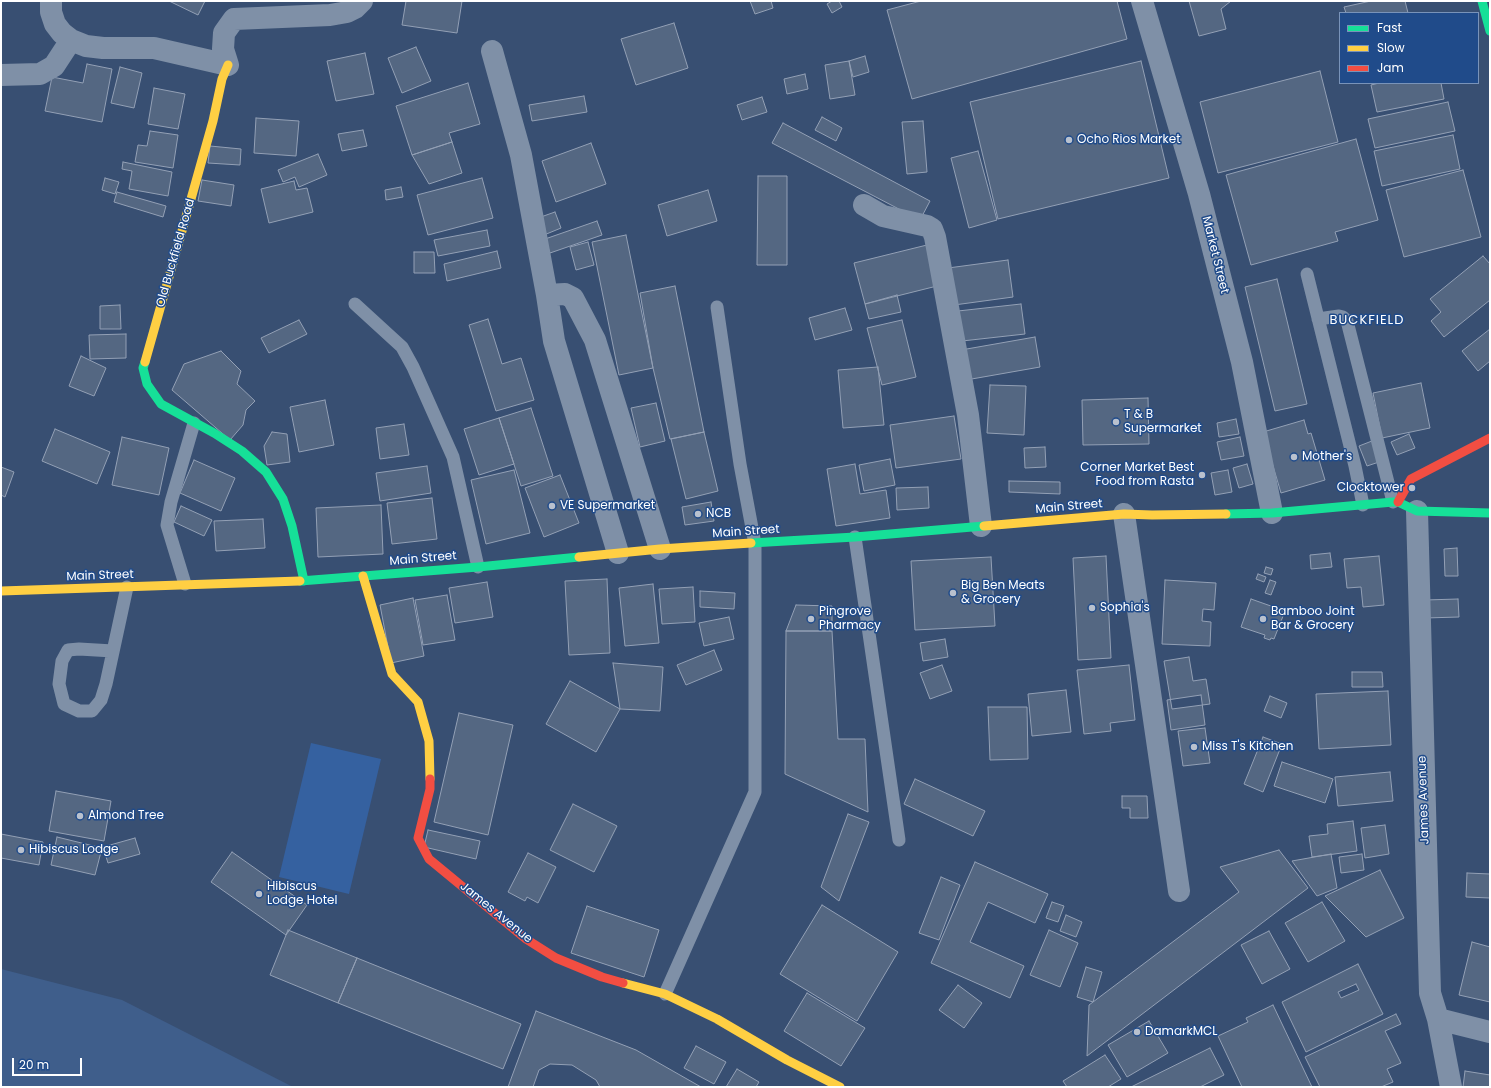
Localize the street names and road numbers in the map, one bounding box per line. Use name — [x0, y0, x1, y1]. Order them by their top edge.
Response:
street label: Old Buckfield Road — [154, 197, 198, 309]
street label: Market Street — [1198, 215, 1232, 295]
street label: Main Street — [1035, 497, 1103, 517]
street label: Main Street — [712, 522, 780, 542]
street label: Main Street — [389, 549, 457, 569]
street label: Main Street — [66, 568, 134, 584]
street label: James Avenue — [1415, 755, 1433, 845]
street label: James Avenue — [457, 879, 535, 947]

